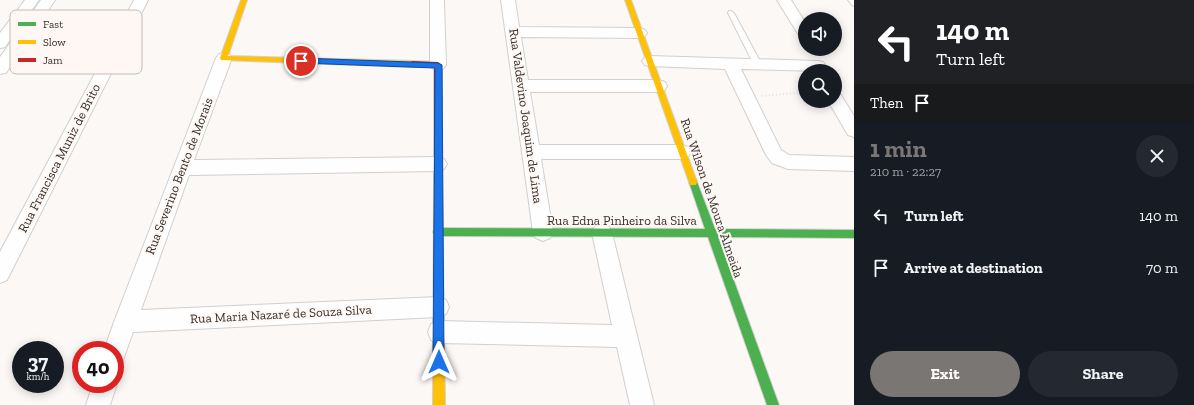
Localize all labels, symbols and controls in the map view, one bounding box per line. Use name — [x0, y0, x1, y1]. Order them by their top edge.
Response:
legend — [10, 10, 142, 74]
map controls — [798, 12, 842, 108]
button: sound — [798, 12, 842, 56]
text: 140 m — [936, 14, 1009, 47]
icon: left — [870, 16, 922, 68]
text: Fast — [43, 18, 64, 31]
street label: Rua Valdevino Joaquim de Lima — [506, 28, 546, 205]
text: Slow — [43, 36, 66, 49]
pin — [284, 44, 318, 78]
text: Turn left — [936, 48, 1005, 70]
icon: arrive — [290, 50, 312, 72]
text: Jam — [43, 54, 63, 67]
button: search — [798, 64, 842, 108]
street label: Rua Francisca Muniz de Brito — [15, 81, 103, 235]
icon: arrive — [911, 92, 933, 114]
text: Then — [870, 94, 903, 112]
street label: Rua Severino Bento de Morais — [142, 95, 216, 257]
street label: Rua Wilson de Moura Almeida — [678, 116, 747, 280]
text: 1 min — [870, 134, 927, 163]
button: close — [1136, 135, 1178, 177]
text: 210 m · 22:27 — [870, 164, 941, 179]
icon: left — [870, 205, 892, 227]
text: Turn left — [904, 207, 964, 225]
text: 140 m — [1139, 207, 1178, 225]
street label: Rua Edna Pinheiro da Silva — [547, 213, 698, 228]
icon: arrive — [870, 257, 892, 279]
text: Arrive at destination — [904, 259, 1043, 277]
text: 70 m — [1146, 259, 1178, 277]
street label: Rua Maria Nazaré de Souza Silva — [190, 302, 373, 326]
speed limit sign: 40 — [72, 341, 124, 393]
position arrow — [418, 341, 460, 383]
text: 37 — [28, 350, 48, 374]
button: Exit — [870, 351, 1020, 397]
button: Share — [1028, 351, 1178, 397]
text: km/h — [27, 371, 49, 383]

